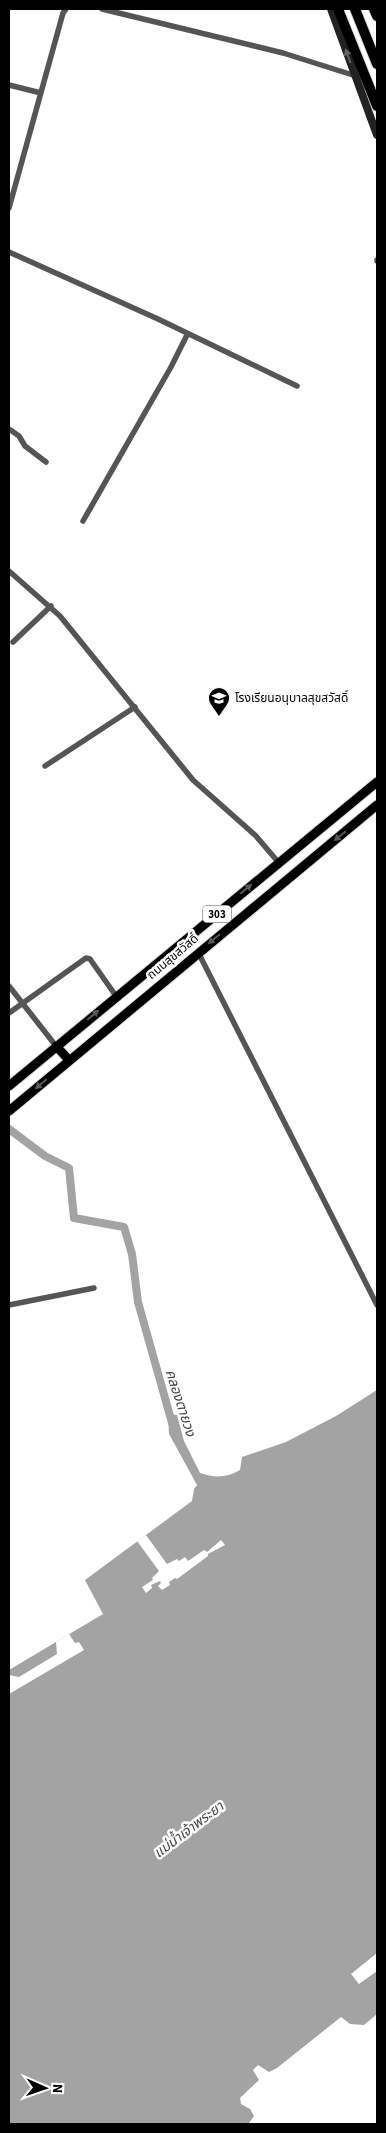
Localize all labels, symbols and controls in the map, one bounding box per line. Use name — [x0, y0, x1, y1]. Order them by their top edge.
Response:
one-way arrow — [344, 48, 352, 63]
school or university icon: โรงเรียนอนุบาลสุขสวัสดิ์ — [207, 686, 231, 717]
place label: โรงเรียนอนุบาลสุขสวัสดิ์ — [235, 690, 348, 707]
one-way arrow — [333, 830, 346, 841]
one-way arrow — [240, 884, 253, 895]
road number: 303 — [203, 906, 231, 922]
street label: ถนนสุขสวัสดิ์ — [144, 930, 202, 984]
one-way arrow — [208, 933, 221, 944]
one-way arrow — [87, 1009, 100, 1020]
one-way arrow — [35, 1078, 48, 1089]
water label: คลองตายวง — [160, 1367, 201, 1441]
water label: แม่น้ำเจ้าพระยา — [149, 1795, 229, 1863]
north arrow — [20, 2063, 70, 2113]
text: N — [47, 2083, 67, 2093]

